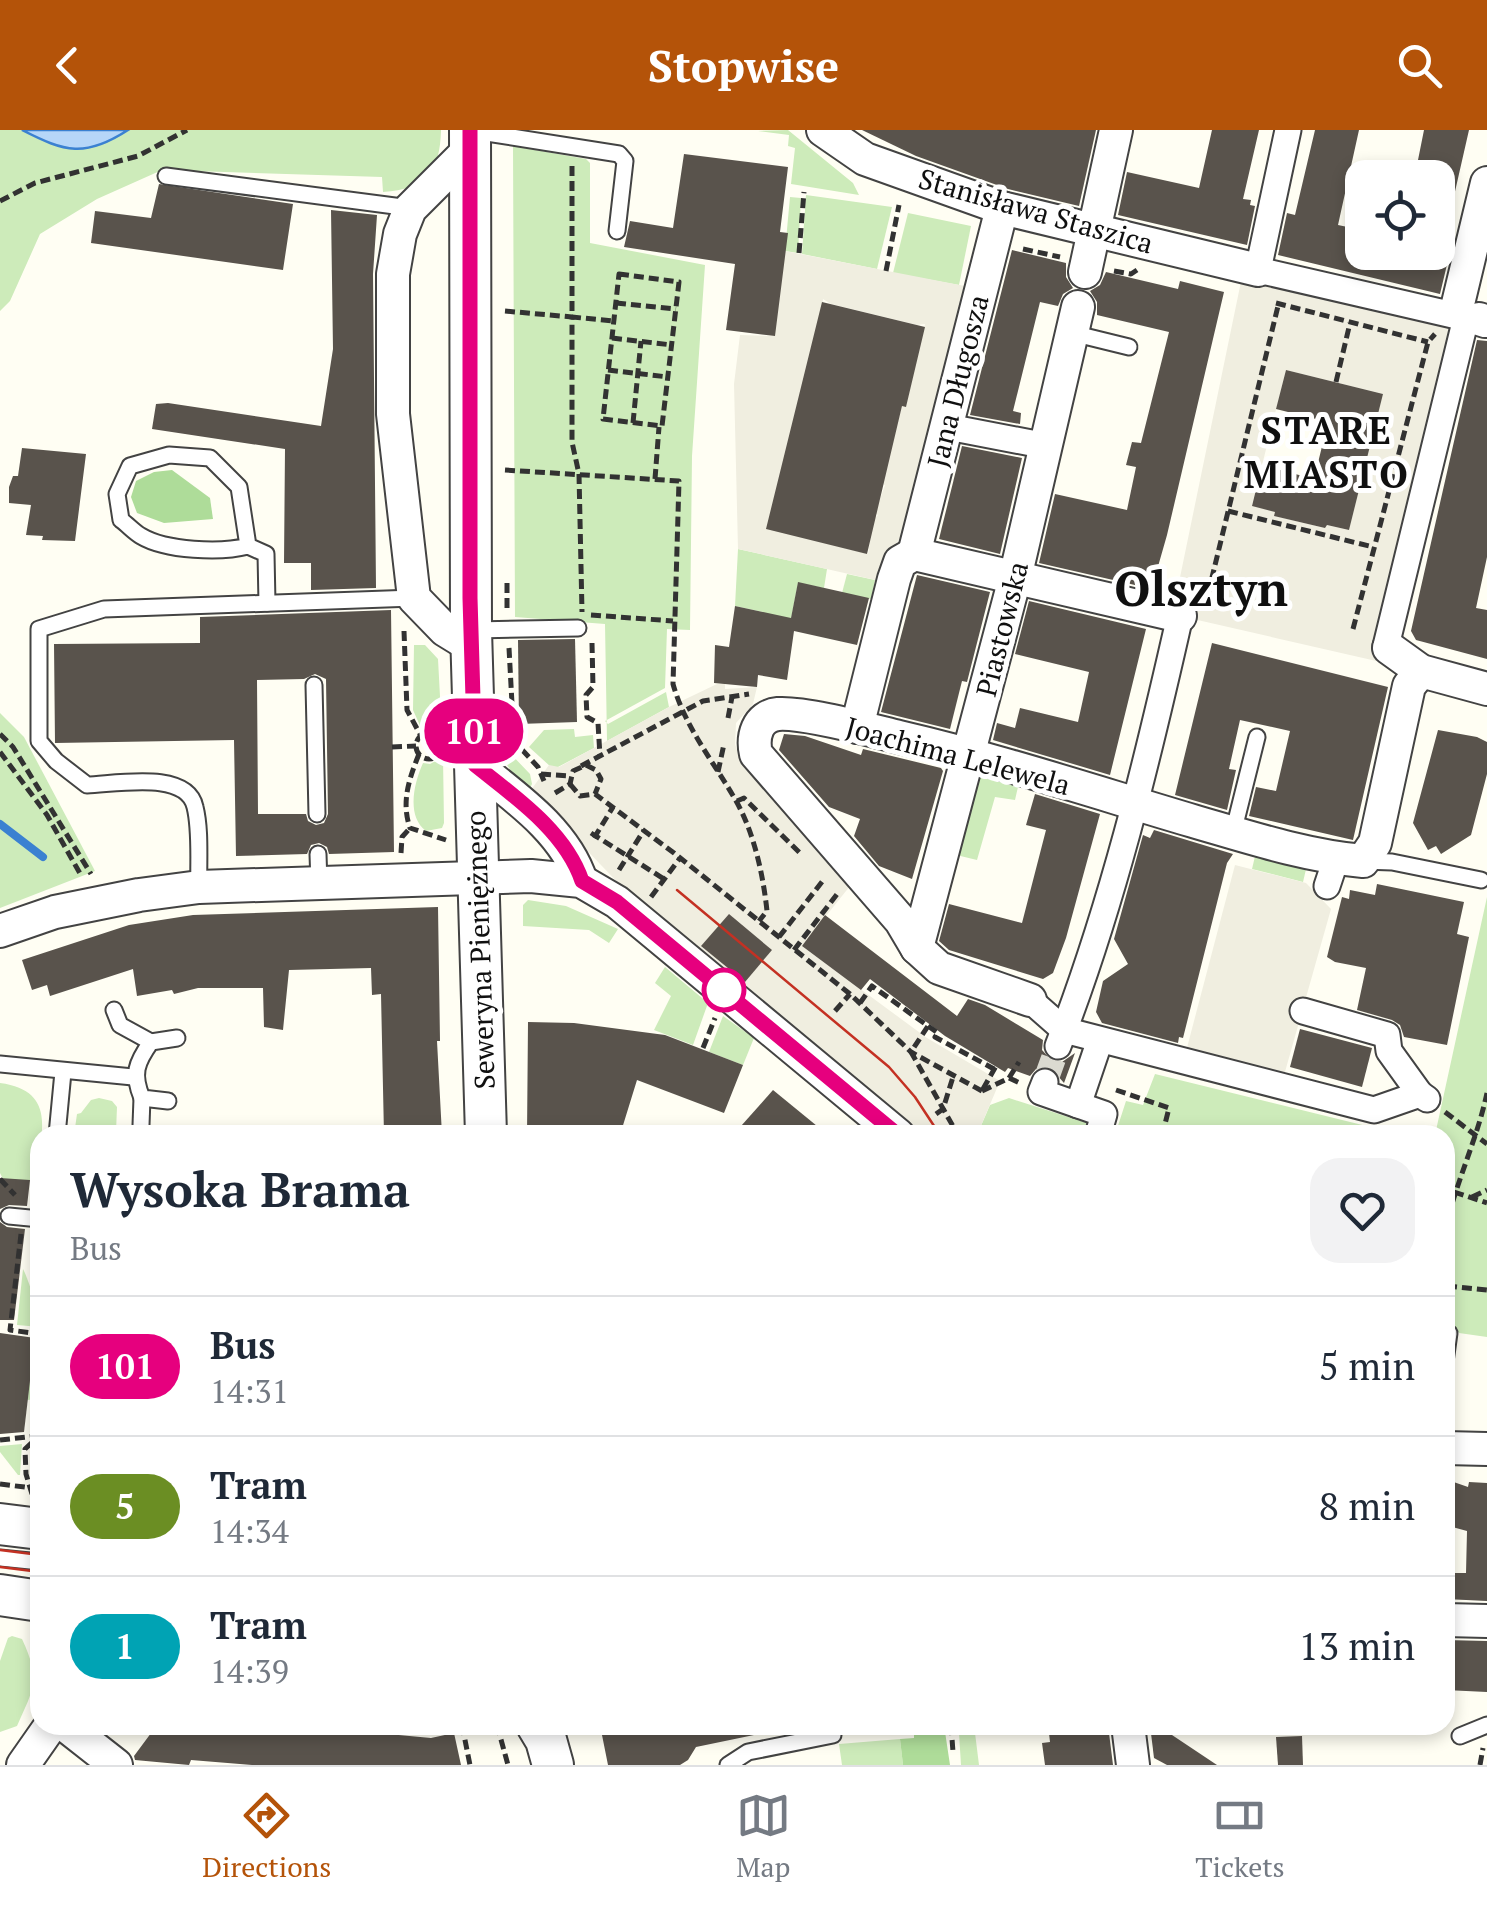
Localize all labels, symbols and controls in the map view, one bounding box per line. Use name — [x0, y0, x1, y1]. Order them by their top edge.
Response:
text: Stopwise — [648, 35, 839, 95]
icon: back — [40, 38, 95, 93]
icon: search — [1392, 38, 1447, 93]
street label: Stanisława Staszica — [915, 159, 1158, 262]
map controls — [1345, 160, 1455, 270]
button: locate — [1345, 160, 1455, 270]
street label: Jana Długosza — [918, 291, 997, 471]
district label: STARE MIASTO — [1244, 405, 1410, 499]
district label: Olsztyn — [1114, 556, 1288, 620]
street label: Piastowska — [967, 557, 1036, 700]
line badge: 101 — [416, 698, 532, 764]
text: 101 — [444, 708, 504, 754]
street label: Joachima Lelewela — [842, 708, 1074, 803]
street label: Seweryna Pieniężnego — [456, 810, 503, 1090]
unlabelled marker — [703, 969, 745, 1011]
text: Wysoka Brama — [70, 1157, 410, 1221]
button: heart — [1310, 1158, 1415, 1263]
text: Bus — [70, 1227, 122, 1269]
text: Bus — [210, 1320, 275, 1370]
text: 5 min — [1319, 1341, 1415, 1391]
text: 101 — [95, 1343, 155, 1389]
text: 14:31 — [210, 1370, 289, 1412]
text: Tram — [210, 1460, 307, 1510]
text: 8 min — [1319, 1481, 1415, 1531]
text: 5 — [115, 1483, 135, 1529]
text: 14:34 — [210, 1510, 289, 1552]
text: Tram — [210, 1600, 307, 1650]
text: 13 min — [1298, 1621, 1415, 1671]
text: 1 — [115, 1623, 135, 1669]
text: 14:39 — [210, 1650, 289, 1692]
tab: Directions — [202, 1788, 331, 1885]
tab: Map — [736, 1788, 791, 1885]
tab: Tickets — [1195, 1788, 1285, 1885]

